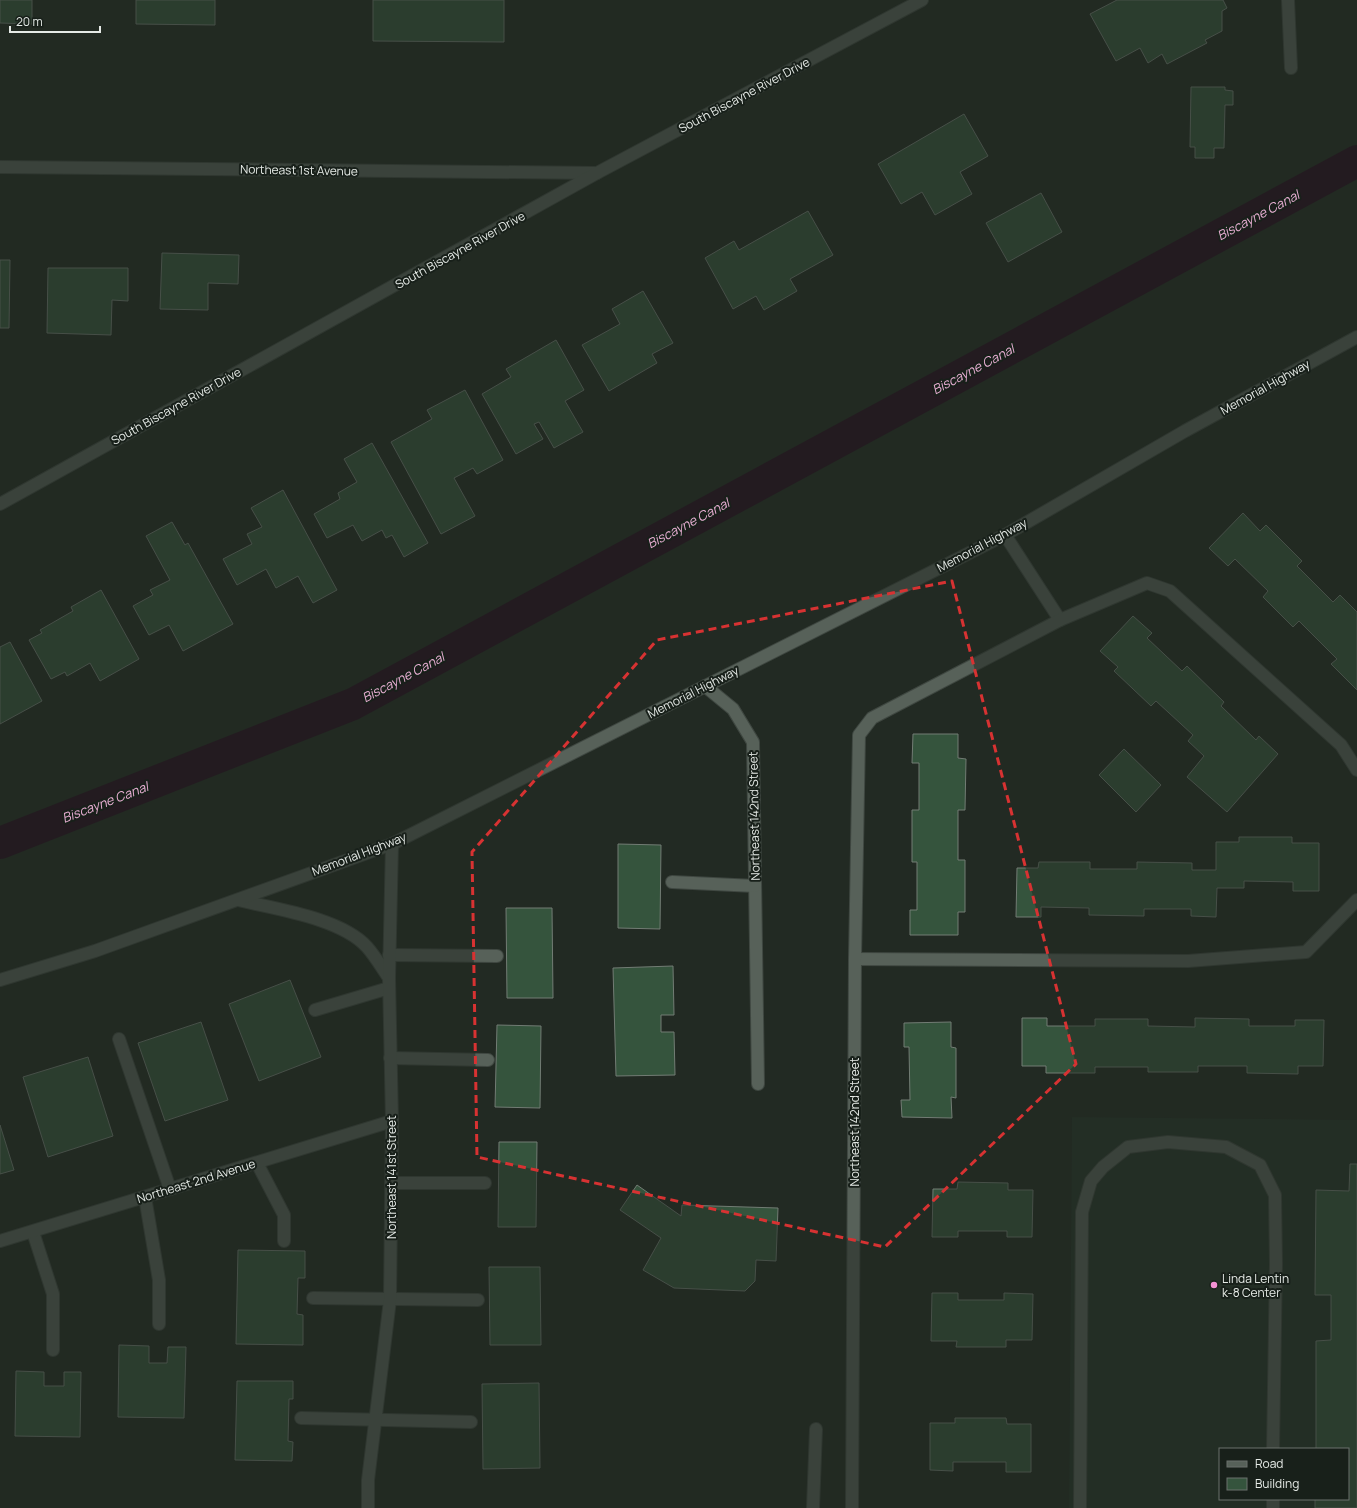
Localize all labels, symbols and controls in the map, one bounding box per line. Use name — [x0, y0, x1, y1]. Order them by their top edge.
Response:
scale bar — [10, 8, 100, 34]
text: 20 m — [16, 13, 43, 30]
street label: South Biscayne River Drive — [675, 53, 813, 137]
street label: Northeast 1st Avenue — [240, 160, 358, 180]
water label: Biscayne Canal — [1214, 185, 1304, 244]
street label: South Biscayne River Drive — [392, 207, 528, 293]
water label: Biscayne Canal — [929, 339, 1019, 398]
street label: Memorial Highway — [1217, 355, 1313, 419]
street label: South Biscayne River Drive — [108, 363, 244, 449]
water label: Biscayne Canal — [644, 493, 734, 552]
street label: Memorial Highway — [934, 514, 1031, 576]
water label: Biscayne Canal — [359, 647, 449, 706]
street label: Memorial Highway — [645, 661, 742, 722]
street label: Northeast 142nd Street — [744, 751, 764, 881]
water label: Biscayne Canal — [59, 777, 153, 827]
street label: Memorial Highway — [309, 828, 409, 880]
street label: Northeast 142nd Street — [846, 1057, 863, 1187]
street label: Northeast 141st Street — [383, 1115, 400, 1239]
street label: Northeast 2nd Avenue — [135, 1155, 257, 1207]
place label: Linda Lentin k-8 Center — [1222, 1270, 1289, 1301]
marker: Linda Lentin k-8 Center — [1209, 1280, 1219, 1290]
legend — [1219, 1448, 1349, 1500]
text: Road — [1255, 1455, 1283, 1472]
text: Building — [1255, 1475, 1299, 1492]

